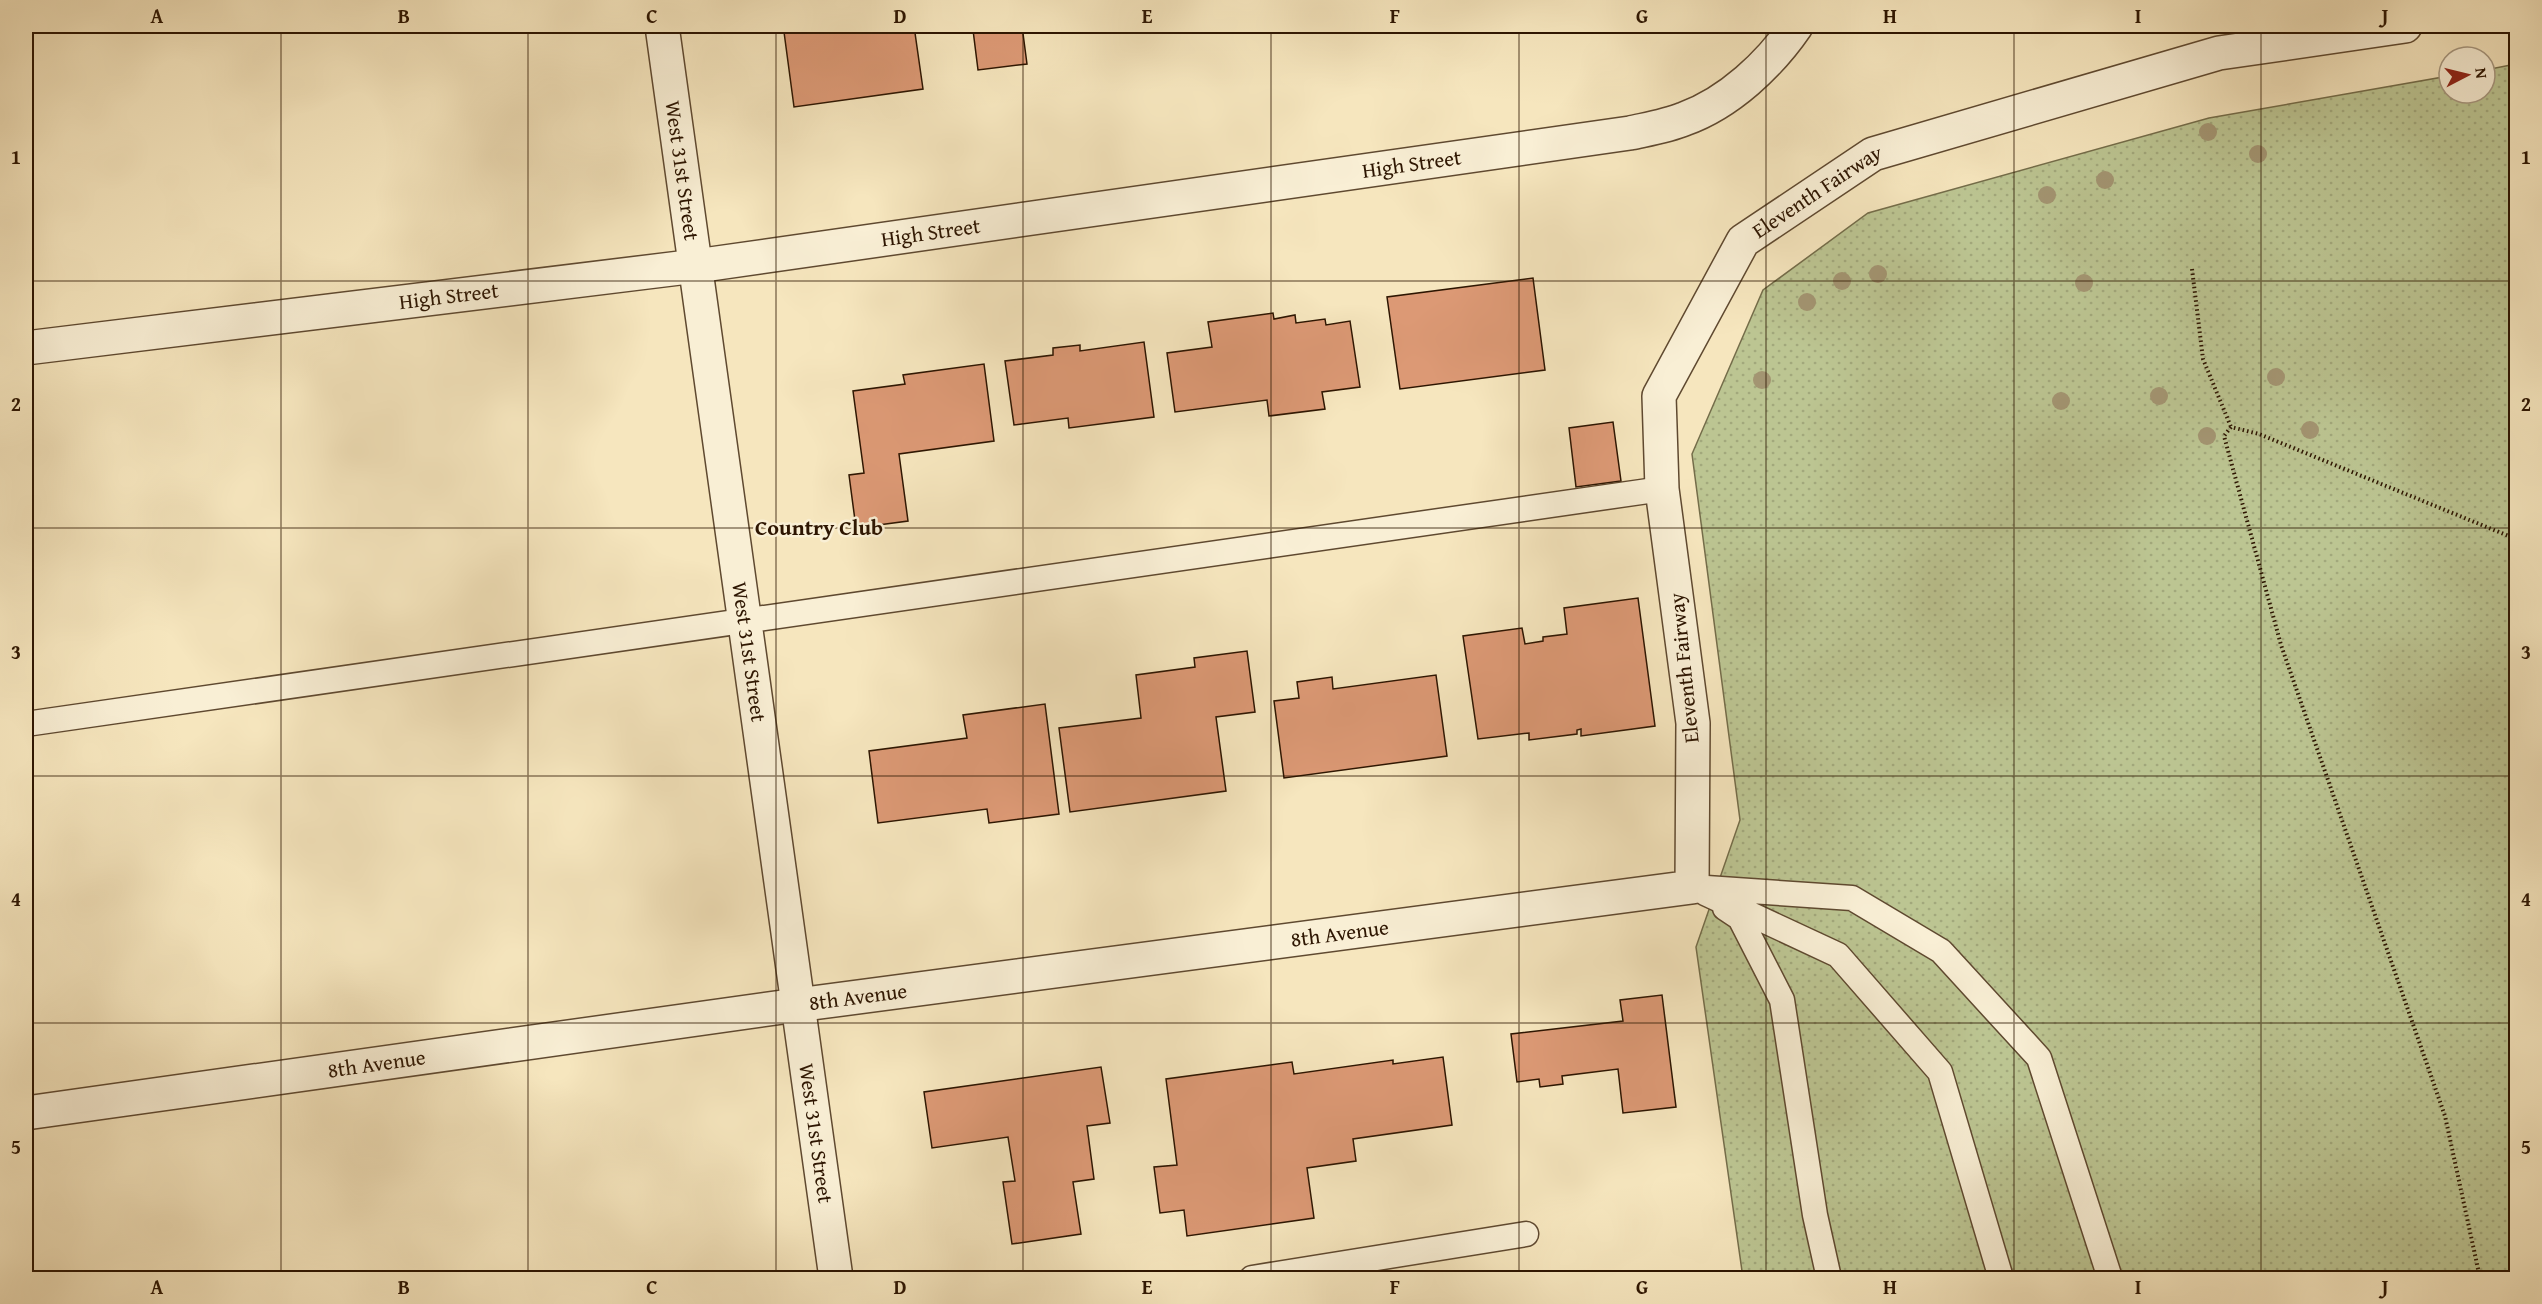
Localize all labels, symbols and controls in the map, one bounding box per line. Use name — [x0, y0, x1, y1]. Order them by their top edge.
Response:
text: A — [151, 1, 164, 30]
text: B — [398, 1, 410, 30]
text: C — [646, 1, 658, 30]
text: D — [893, 1, 907, 30]
text: E — [1142, 1, 1153, 30]
text: F — [1390, 1, 1400, 30]
text: G — [1636, 1, 1648, 30]
text: H — [1883, 1, 1897, 30]
text: I — [2135, 1, 2141, 30]
text: J — [2379, 1, 2389, 30]
north arrow — [2437, 45, 2497, 105]
text: N — [2469, 66, 2494, 80]
street label: West 31st Street — [658, 99, 708, 243]
street label: Eleventh Fairway — [1746, 136, 1886, 246]
street label: High Street — [1360, 141, 1464, 186]
text: 1 — [11, 142, 21, 171]
text: 1 — [2521, 142, 2531, 171]
street label: High Street — [879, 210, 983, 254]
street label: High Street — [397, 274, 501, 317]
text: 2 — [11, 389, 21, 418]
text: 2 — [2521, 389, 2531, 418]
district label: Country Club — [755, 511, 883, 543]
street label: West 31st Street — [724, 580, 775, 725]
street label: Eleventh Fairway — [1660, 591, 1707, 745]
text: 3 — [11, 637, 21, 666]
text: 3 — [2521, 637, 2531, 666]
text: 4 — [11, 884, 21, 913]
text: 4 — [2521, 884, 2531, 913]
street label: 8th Avenue — [1289, 911, 1391, 955]
street label: 8th Avenue — [807, 975, 909, 1018]
street label: 8th Avenue — [326, 1041, 428, 1086]
street label: West 31st Street — [791, 1061, 842, 1206]
text: 5 — [11, 1132, 21, 1161]
text: 5 — [2521, 1132, 2531, 1161]
text: A — [151, 1272, 164, 1301]
text: B — [398, 1272, 410, 1301]
text: C — [646, 1272, 658, 1301]
text: D — [893, 1272, 907, 1301]
text: E — [1142, 1272, 1153, 1301]
text: F — [1390, 1272, 1400, 1301]
text: G — [1636, 1272, 1648, 1301]
text: H — [1883, 1272, 1897, 1301]
text: I — [2135, 1272, 2141, 1301]
text: J — [2379, 1272, 2389, 1301]

